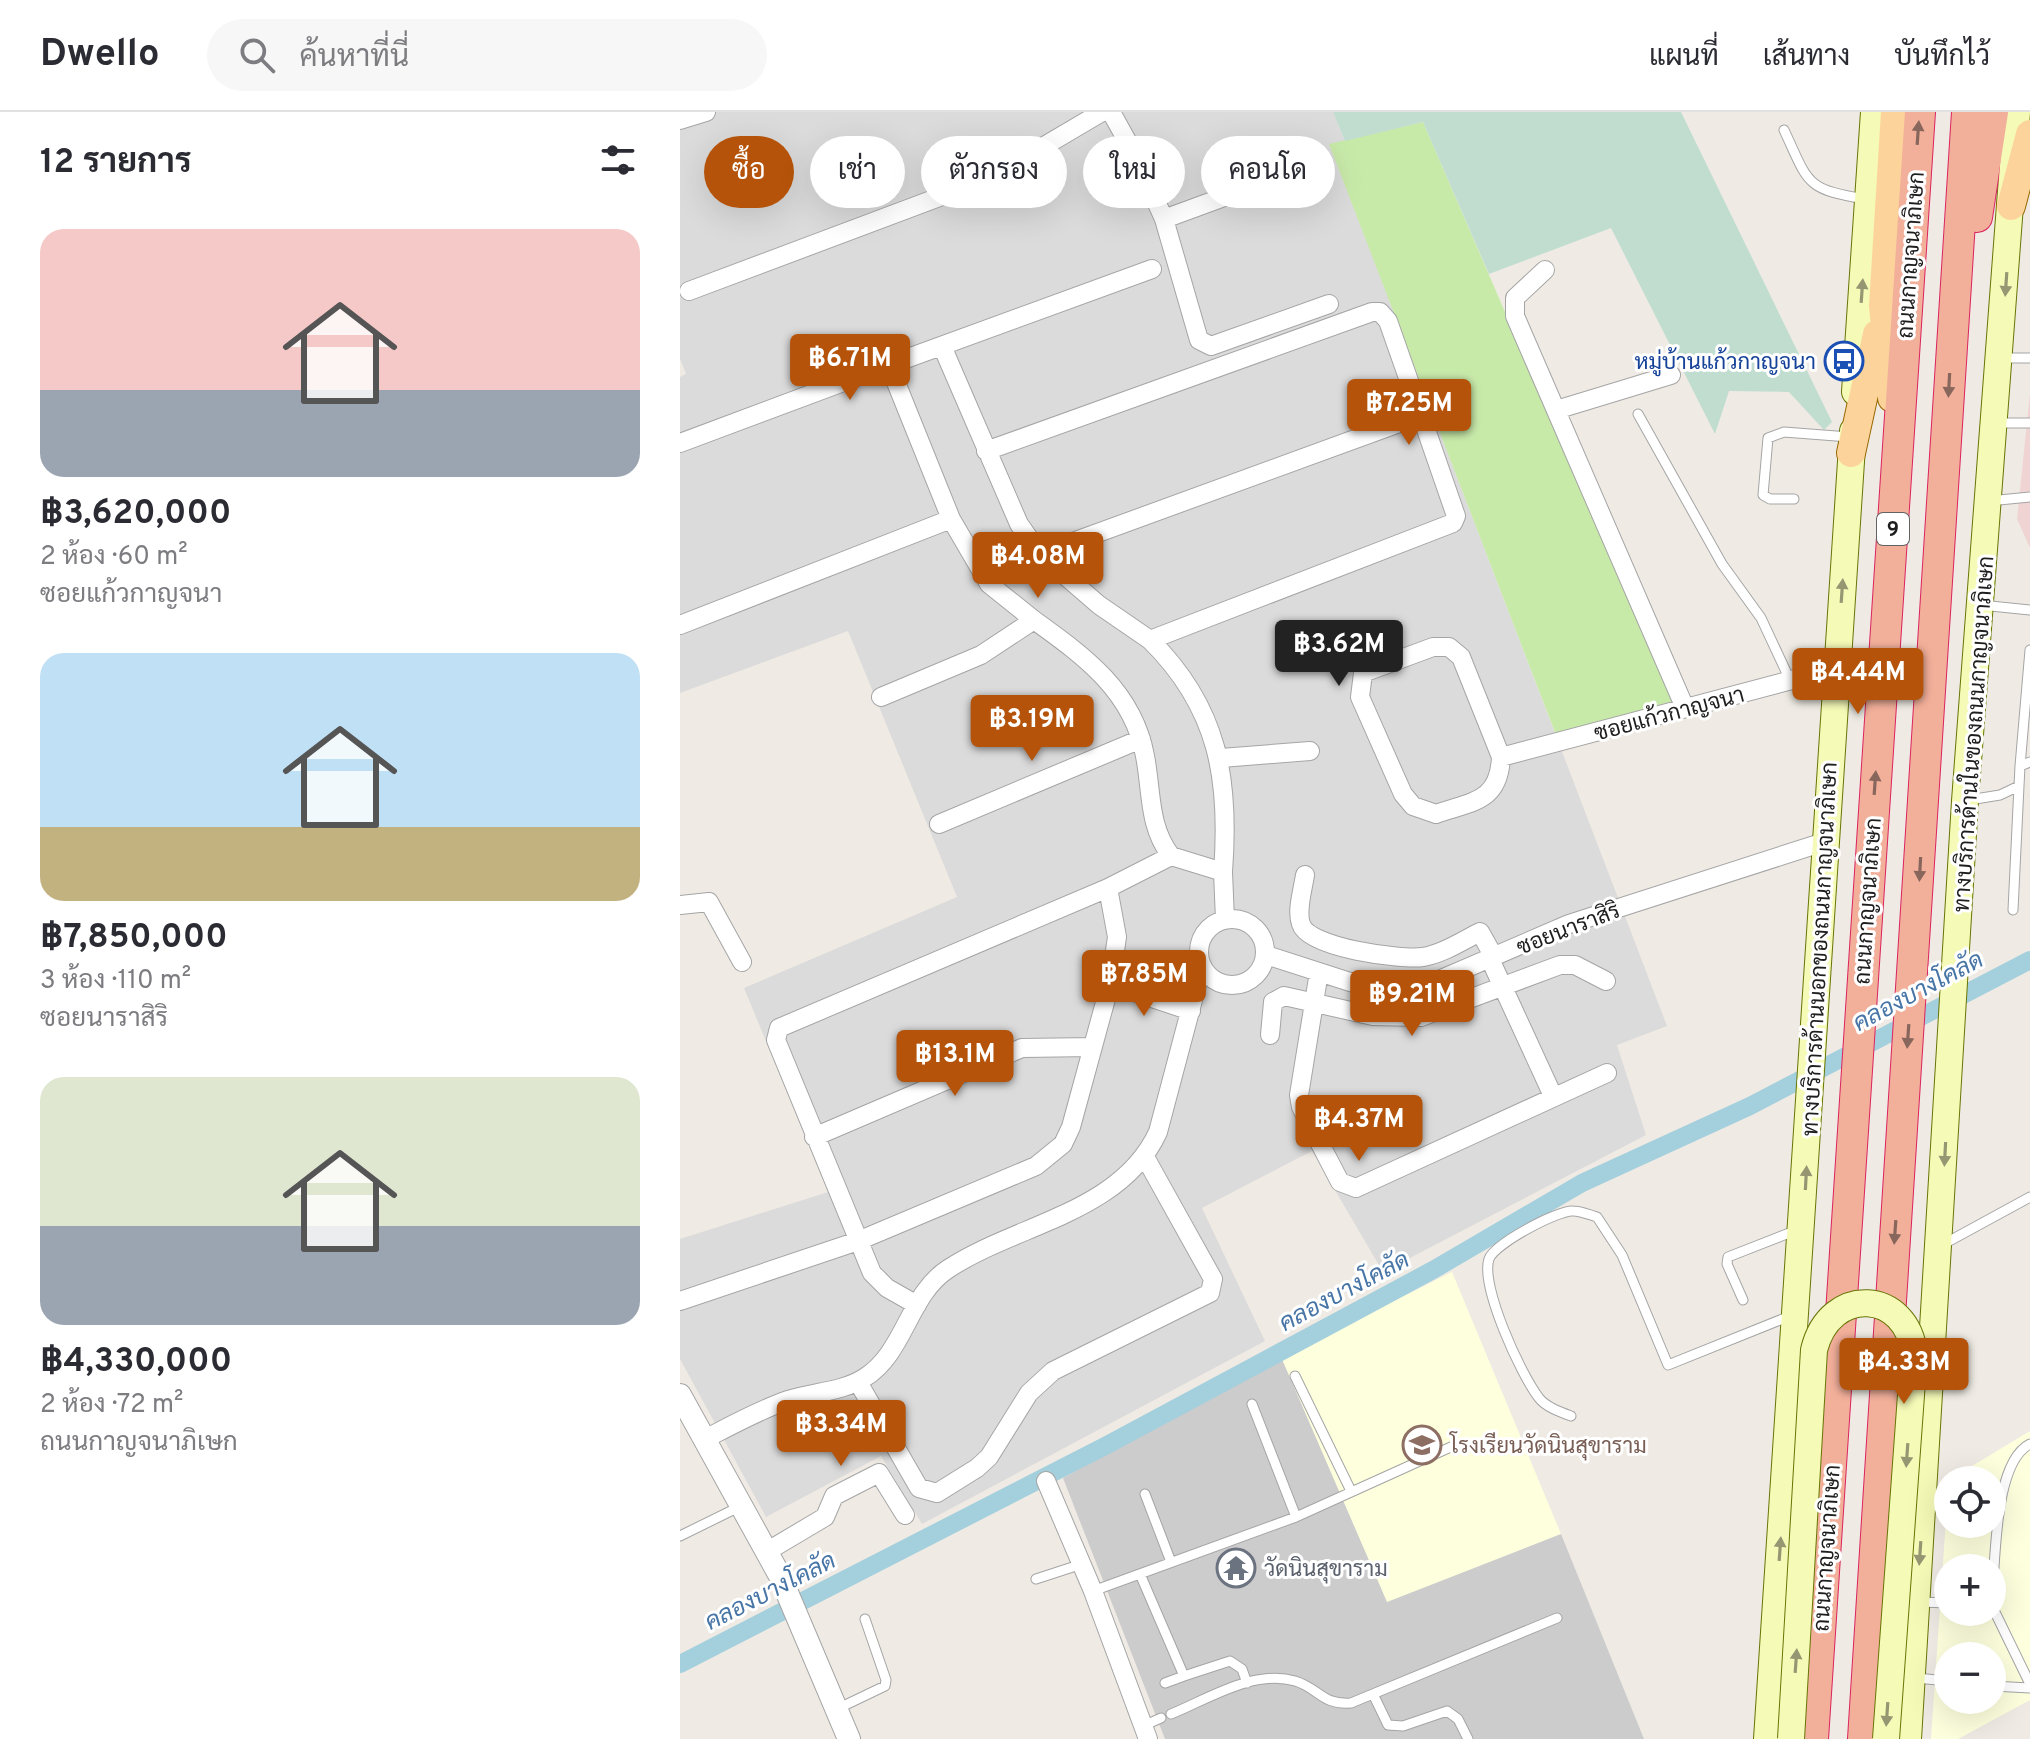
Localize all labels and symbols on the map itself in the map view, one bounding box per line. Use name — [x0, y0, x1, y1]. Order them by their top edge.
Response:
one-way arrow — [1912, 120, 1925, 145]
street label: ถนนกาญจนาภิเษก — [1891, 171, 1932, 340]
one-way arrow — [1999, 272, 2012, 297]
one-way arrow — [1856, 278, 1869, 303]
pin: ฿6.71M — [785, 334, 915, 402]
bus stop icon: หมู่บ้านแก้วกาญจนา — [1823, 340, 1865, 382]
place label: หมู่บ้านแก้วกาญจนา — [1634, 347, 1816, 377]
one-way arrow — [1942, 373, 1955, 398]
pin: ฿7.25M — [1344, 379, 1474, 447]
road number: 9 — [1877, 513, 1909, 545]
pin: ฿4.08M — [973, 532, 1103, 600]
street label: ทางบริการด้านในของถนนกาญจนาภิเษก — [1947, 555, 2001, 913]
one-way arrow — [1836, 578, 1849, 603]
pin: ฿3.62M — [1274, 620, 1404, 688]
pin: ฿4.44M — [1793, 648, 1923, 716]
street label: ซอยแก้วกาญจนา — [1591, 680, 1748, 748]
pin: ฿3.19M — [967, 695, 1097, 763]
street label: ทางบริการด้านนอกของถนนกาญจนาภิเษก — [1795, 761, 1845, 1137]
one-way arrow — [1869, 770, 1882, 795]
street label: ถนนกาญจนาภิเษก — [1848, 817, 1889, 986]
one-way arrow — [1913, 857, 1926, 882]
street label: ซอยนาราสิริ — [1513, 896, 1624, 962]
water label: คลองบางโคลัด — [1847, 943, 1989, 1040]
pin: ฿7.85M — [1079, 950, 1209, 1018]
pin: ฿9.21M — [1347, 970, 1477, 1038]
one-way arrow — [1901, 1024, 1914, 1049]
pin: ฿13.1M — [890, 1030, 1020, 1098]
pin: ฿4.37M — [1294, 1095, 1424, 1163]
one-way arrow — [1938, 1142, 1951, 1167]
one-way arrow — [1799, 1165, 1812, 1190]
one-way arrow — [1888, 1219, 1901, 1244]
water label: คลองบางโคลัด — [1273, 1243, 1415, 1340]
pin: ฿4.33M — [1839, 1338, 1969, 1406]
pin: ฿3.34M — [776, 1400, 906, 1468]
school or university icon: โรงเรียนวัดนินสุขาราม — [1401, 1424, 1443, 1466]
place label: โรงเรียนวัดนินสุขาราม — [1449, 1431, 1647, 1461]
one-way arrow — [1900, 1443, 1913, 1468]
street label: ถนนกาญจนาภิเษก — [1807, 1464, 1848, 1633]
one-way arrow — [1774, 1536, 1787, 1561]
one-way arrow — [1913, 1541, 1926, 1566]
water label: คลองบางโคลัด — [699, 1544, 841, 1639]
temple icon: วัดนินสุขาราม — [1215, 1547, 1257, 1589]
place label: วัดนินสุขาราม — [1264, 1555, 1388, 1584]
one-way arrow — [1790, 1648, 1803, 1673]
one-way arrow — [1880, 1702, 1893, 1727]

